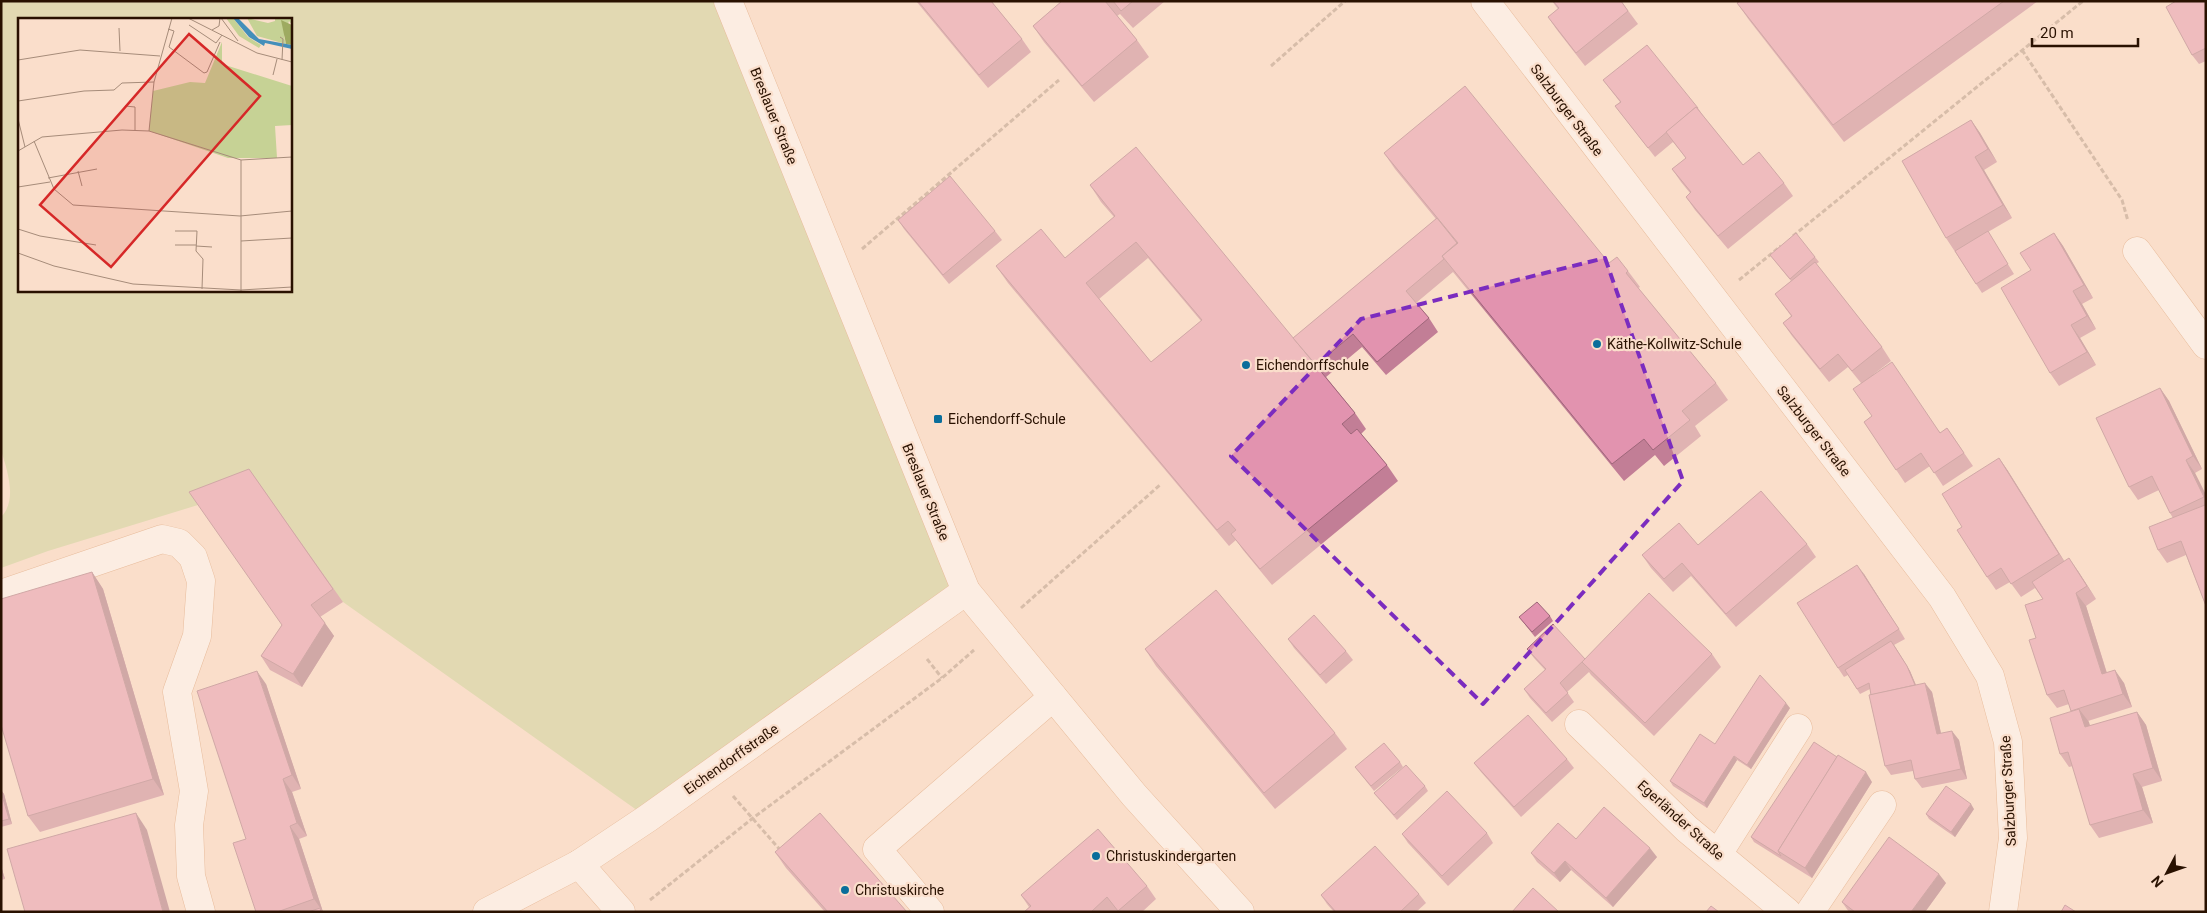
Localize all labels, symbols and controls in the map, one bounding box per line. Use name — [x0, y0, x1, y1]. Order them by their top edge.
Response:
scale bar — [2032, 15, 2138, 47]
inset map — [18, 18, 291, 291]
text: 20 m — [2040, 24, 2074, 42]
street label: Salzburger Straße — [1527, 61, 1607, 159]
street label: Breslauer Straße — [747, 65, 801, 167]
place label: Käthe-Kollwitz-Schule — [1607, 336, 1742, 352]
marker: Käthe-Kollwitz-Schule — [1591, 338, 1603, 350]
place label: Eichendorffschule — [1256, 357, 1369, 373]
marker: Eichendorffschule — [1240, 359, 1252, 371]
street label: Salzburger Straße — [1774, 382, 1854, 480]
place label: Eichendorff-Schule — [948, 411, 1066, 427]
marker: Eichendorff-Schule — [932, 413, 944, 425]
street label: Breslauer Straße — [899, 441, 953, 543]
street label: Eichendorffstraße — [681, 720, 781, 798]
street label: Salzburger Straße — [1997, 735, 2019, 847]
street label: Egerländer Straße — [1634, 777, 1728, 863]
place label: Christuskindergarten — [1106, 848, 1236, 864]
north arrow — [2142, 848, 2192, 898]
marker: Christuskindergarten — [1090, 850, 1102, 862]
text: N — [2148, 873, 2166, 891]
place label: Christuskirche — [855, 882, 944, 898]
marker: Christuskirche — [839, 884, 851, 896]

